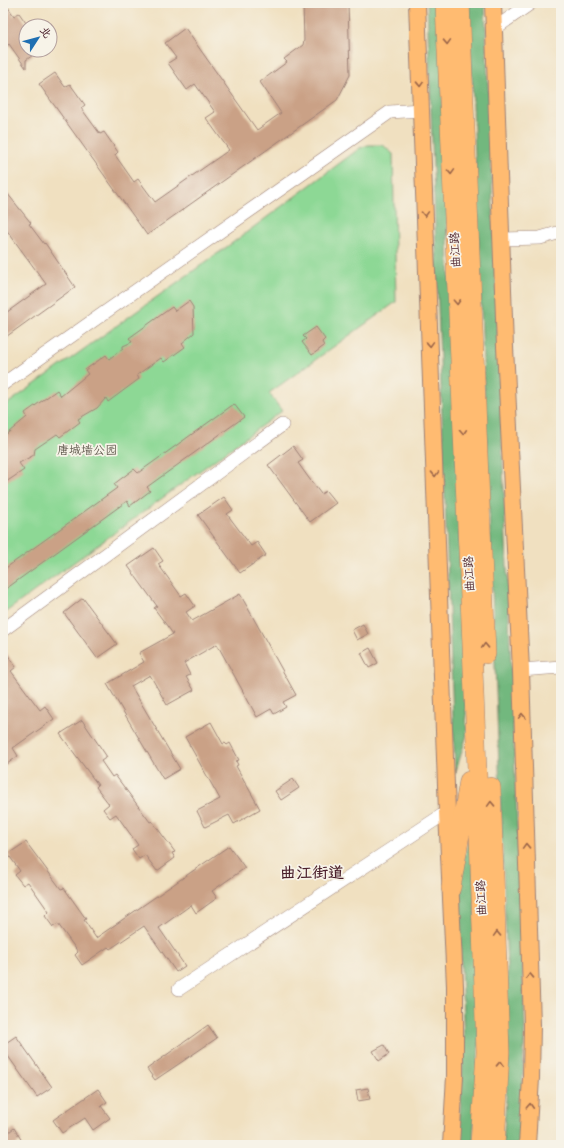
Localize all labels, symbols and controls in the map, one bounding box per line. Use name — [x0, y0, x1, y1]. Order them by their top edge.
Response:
north arrow — [18, 18, 58, 58]
text: 北 — [37, 24, 54, 41]
one-way arrow — [443, 39, 451, 45]
one-way arrow — [416, 81, 424, 87]
one-way arrow — [447, 169, 456, 175]
one-way arrow — [421, 211, 430, 217]
street label: 曲江路 — [447, 232, 463, 268]
one-way arrow — [452, 299, 461, 305]
one-way arrow — [426, 341, 434, 347]
one-way arrow — [458, 429, 467, 435]
park label: 唐城墙公园 — [57, 443, 117, 457]
one-way arrow — [430, 471, 439, 477]
street label: 曲江路 — [461, 556, 477, 592]
one-way arrow — [481, 643, 489, 649]
one-way arrow — [518, 713, 526, 719]
one-way arrow — [487, 801, 496, 807]
one-way arrow — [522, 843, 530, 849]
district label: 曲江街道 — [280, 863, 344, 882]
street label: 曲江路 — [473, 880, 489, 916]
one-way arrow — [492, 931, 501, 937]
one-way arrow — [526, 973, 535, 979]
one-way arrow — [495, 1061, 504, 1067]
one-way arrow — [525, 1103, 534, 1109]

